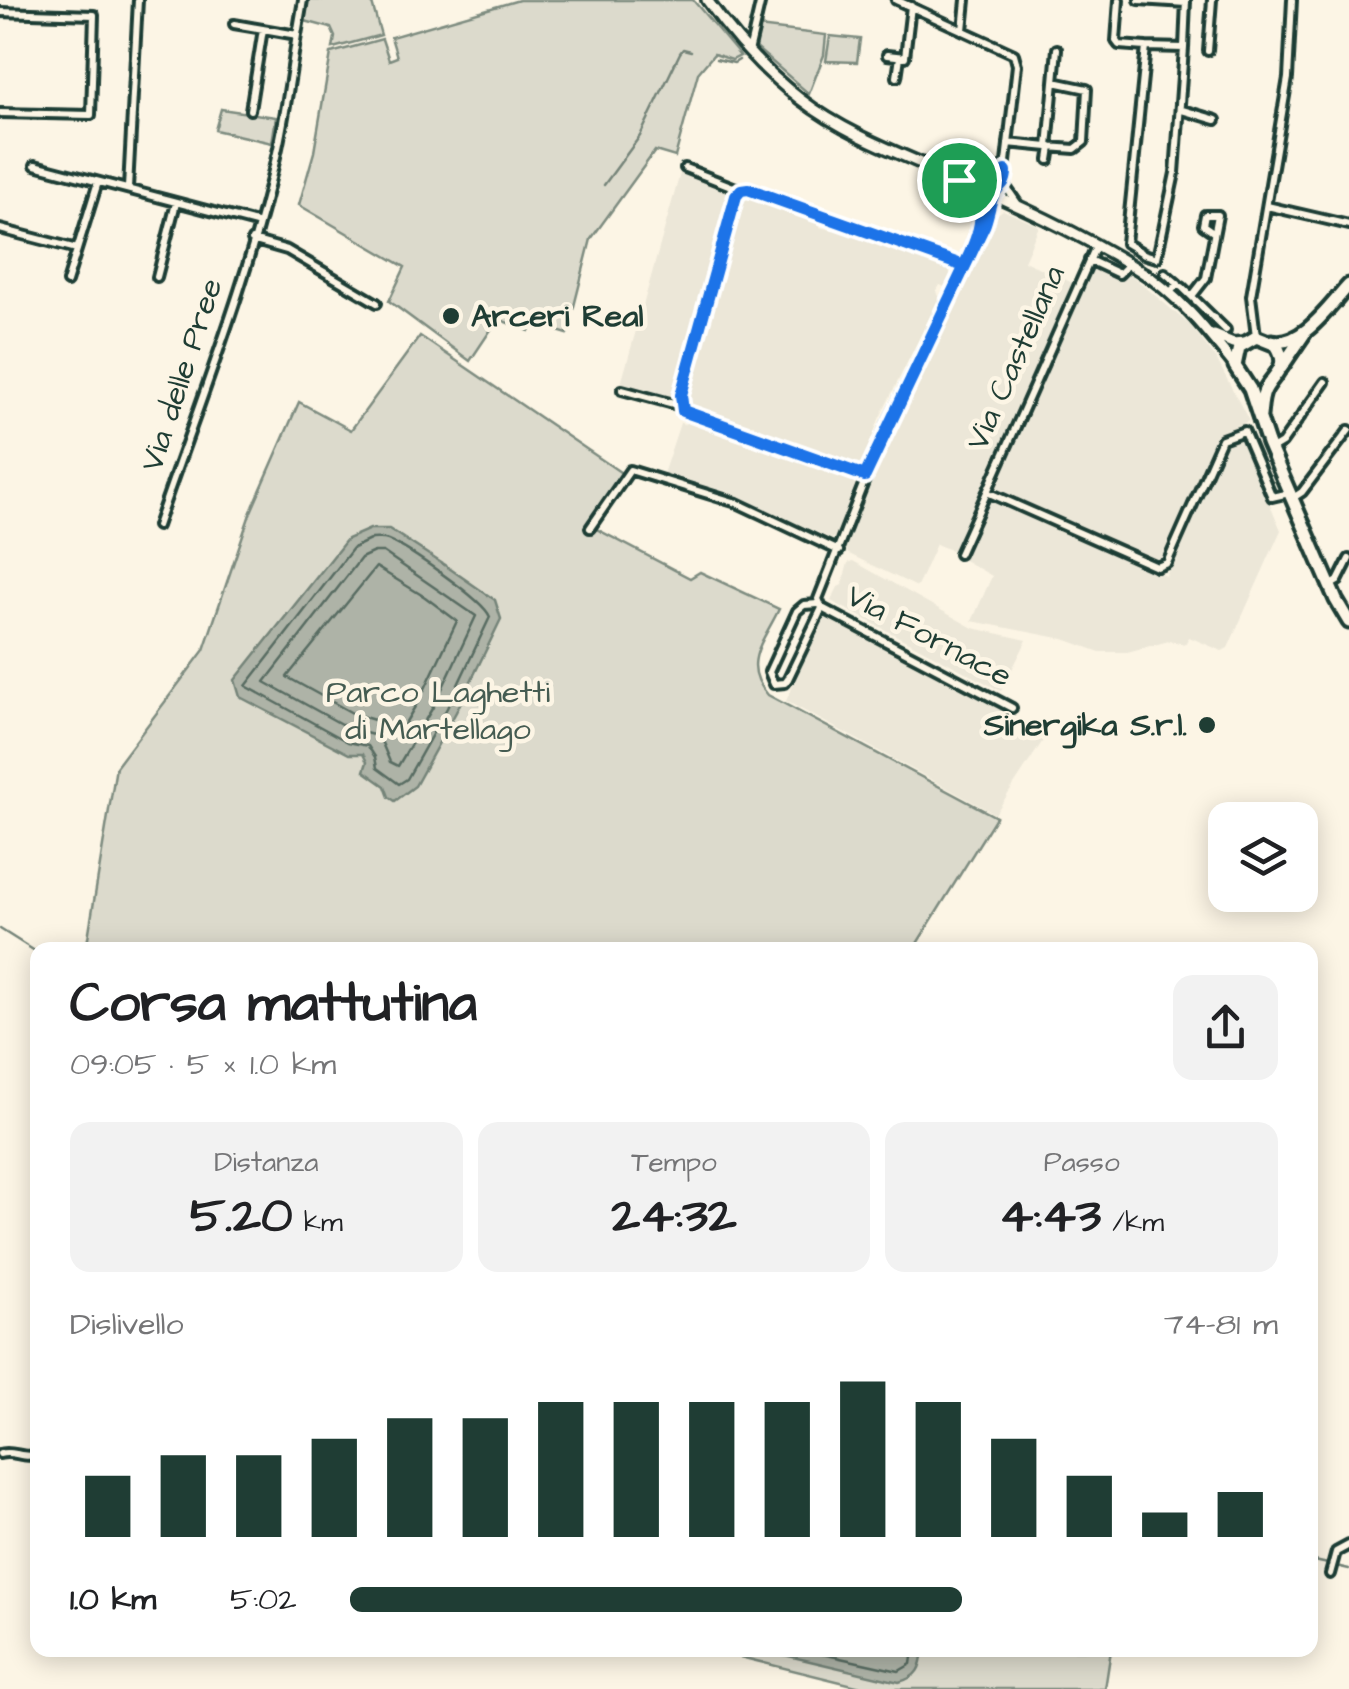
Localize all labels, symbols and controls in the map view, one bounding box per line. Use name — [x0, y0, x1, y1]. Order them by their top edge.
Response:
pin — [917, 138, 1002, 223]
icon: arrive — [932, 153, 987, 208]
street label: Via Castellana — [955, 258, 1077, 458]
street label: Via delle Pree — [130, 273, 234, 477]
place label: Arceri Real — [471, 294, 643, 339]
marker: Arceri Real — [440, 305, 462, 327]
street label: Via Fornace — [838, 573, 1020, 699]
park label: Parco Laghetti di Martellago — [326, 670, 550, 752]
place label: Sinergika S.r.l. — [983, 703, 1187, 749]
marker: Sinergika S.r.l. — [1196, 714, 1218, 736]
map controls — [1208, 802, 1318, 912]
button: layers — [1208, 802, 1318, 912]
text: Corsa mattutina — [70, 966, 477, 1042]
button: share — [1173, 975, 1278, 1080]
text: 09:05 · 5 × 1.0 km — [70, 1042, 336, 1087]
text: Distanza — [214, 1143, 318, 1182]
text: Tempo — [631, 1143, 717, 1182]
text: Passo — [1044, 1143, 1120, 1182]
text: 5.20 — [190, 1182, 293, 1251]
text: 24:32 — [611, 1182, 737, 1251]
text: 4:43 — [999, 1182, 1101, 1251]
text: km — [293, 1203, 343, 1242]
text: /km — [1101, 1203, 1164, 1242]
text: Dislivello — [70, 1302, 184, 1347]
text: 74–81 m — [1164, 1302, 1278, 1347]
text: 1.0 km — [70, 1577, 156, 1622]
text: 5:02 — [230, 1577, 297, 1622]

